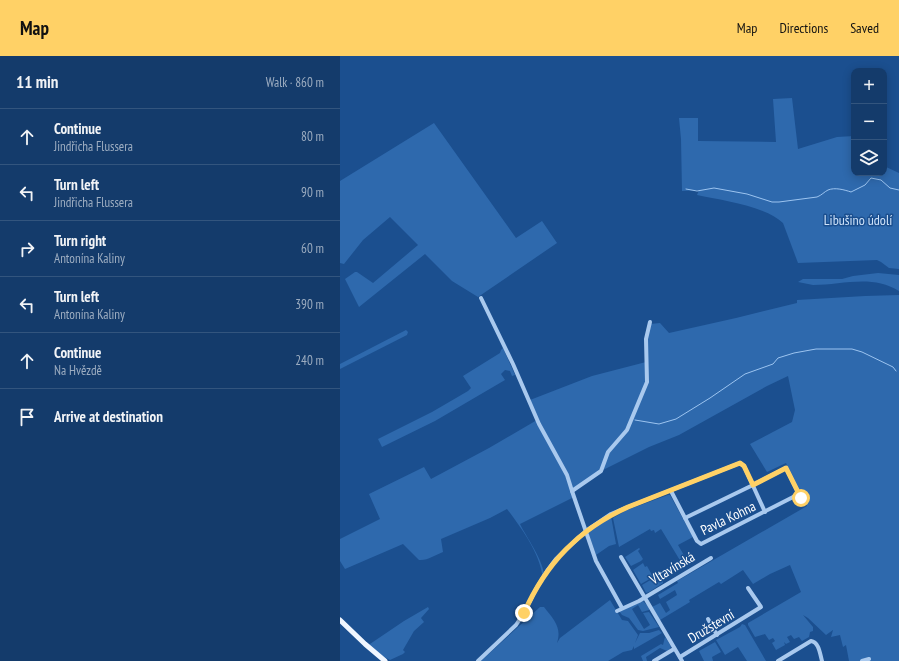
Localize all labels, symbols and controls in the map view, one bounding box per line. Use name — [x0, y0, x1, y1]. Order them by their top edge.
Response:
text: Map — [20, 16, 49, 40]
text: Map — [737, 19, 757, 37]
text: Directions — [779, 19, 828, 37]
text: Saved — [850, 19, 879, 37]
map controls — [851, 68, 887, 176]
button: + — [851, 68, 887, 104]
text: 11 min — [16, 71, 58, 93]
text: Walk · 860 m — [266, 74, 324, 91]
button: − — [851, 104, 887, 140]
text: Continue — [54, 119, 101, 138]
icon: ahead — [16, 126, 38, 148]
text: 80 m — [301, 128, 324, 145]
text: Jindřicha Flussera — [54, 138, 133, 155]
button: layers — [851, 140, 887, 176]
text: Turn left — [54, 175, 99, 194]
icon: left — [16, 182, 38, 204]
text: 90 m — [301, 184, 324, 201]
text: Jindřicha Flussera — [54, 194, 133, 211]
park label: Libušino údolí — [824, 211, 892, 229]
text: Turn right — [54, 231, 106, 250]
icon: right — [16, 238, 38, 260]
text: 60 m — [301, 240, 324, 257]
text: Antonína Kaliny — [54, 250, 125, 267]
text: Turn left — [54, 287, 99, 306]
icon: left — [16, 294, 38, 316]
text: 390 m — [295, 296, 324, 313]
text: Antonína Kaliny — [54, 306, 125, 323]
text: Continue — [54, 343, 101, 362]
icon: ahead — [16, 350, 38, 372]
text: 240 m — [295, 352, 324, 369]
text: Na Hvězdě — [54, 362, 102, 379]
icon: arrive — [16, 406, 38, 428]
text: Arrive at destination — [54, 407, 163, 426]
route start — [792, 489, 810, 507]
street label: Pavla Kohna — [697, 497, 759, 539]
street label: Vltavínská — [645, 548, 698, 589]
route end — [515, 604, 533, 622]
street label: Družstevní — [685, 605, 737, 647]

